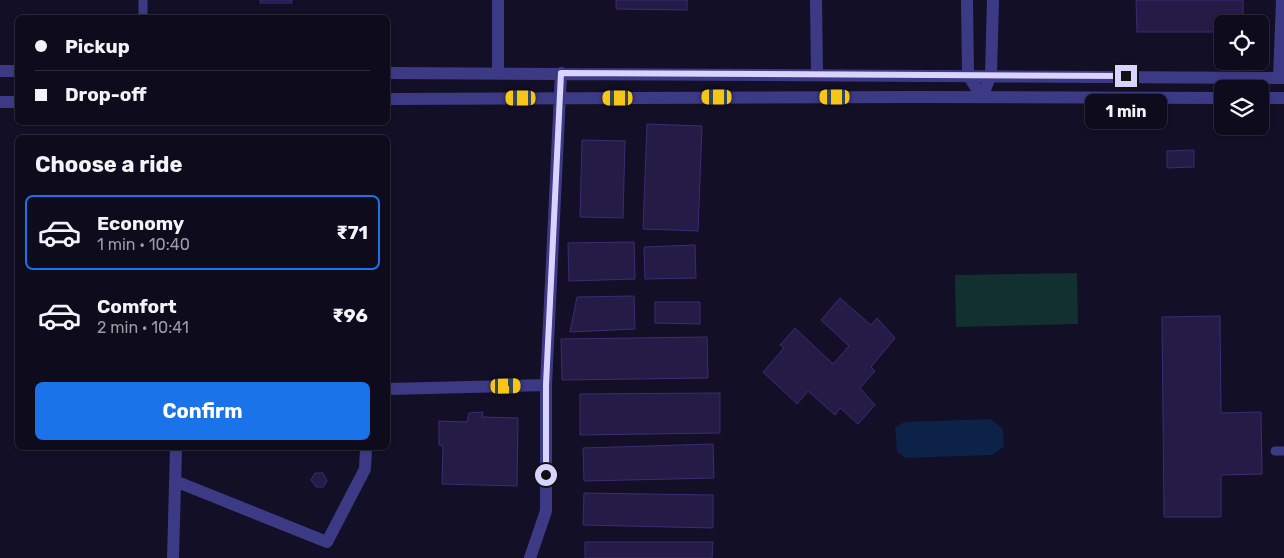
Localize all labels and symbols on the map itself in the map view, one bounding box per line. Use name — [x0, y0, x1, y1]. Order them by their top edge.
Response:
route end — [1115, 65, 1137, 87]
car — [702, 90, 732, 105]
car — [820, 90, 850, 105]
car — [506, 91, 536, 106]
car — [603, 91, 633, 106]
callout: 1 min — [1085, 94, 1167, 128]
car — [490, 378, 521, 394]
route start — [535, 464, 557, 486]

